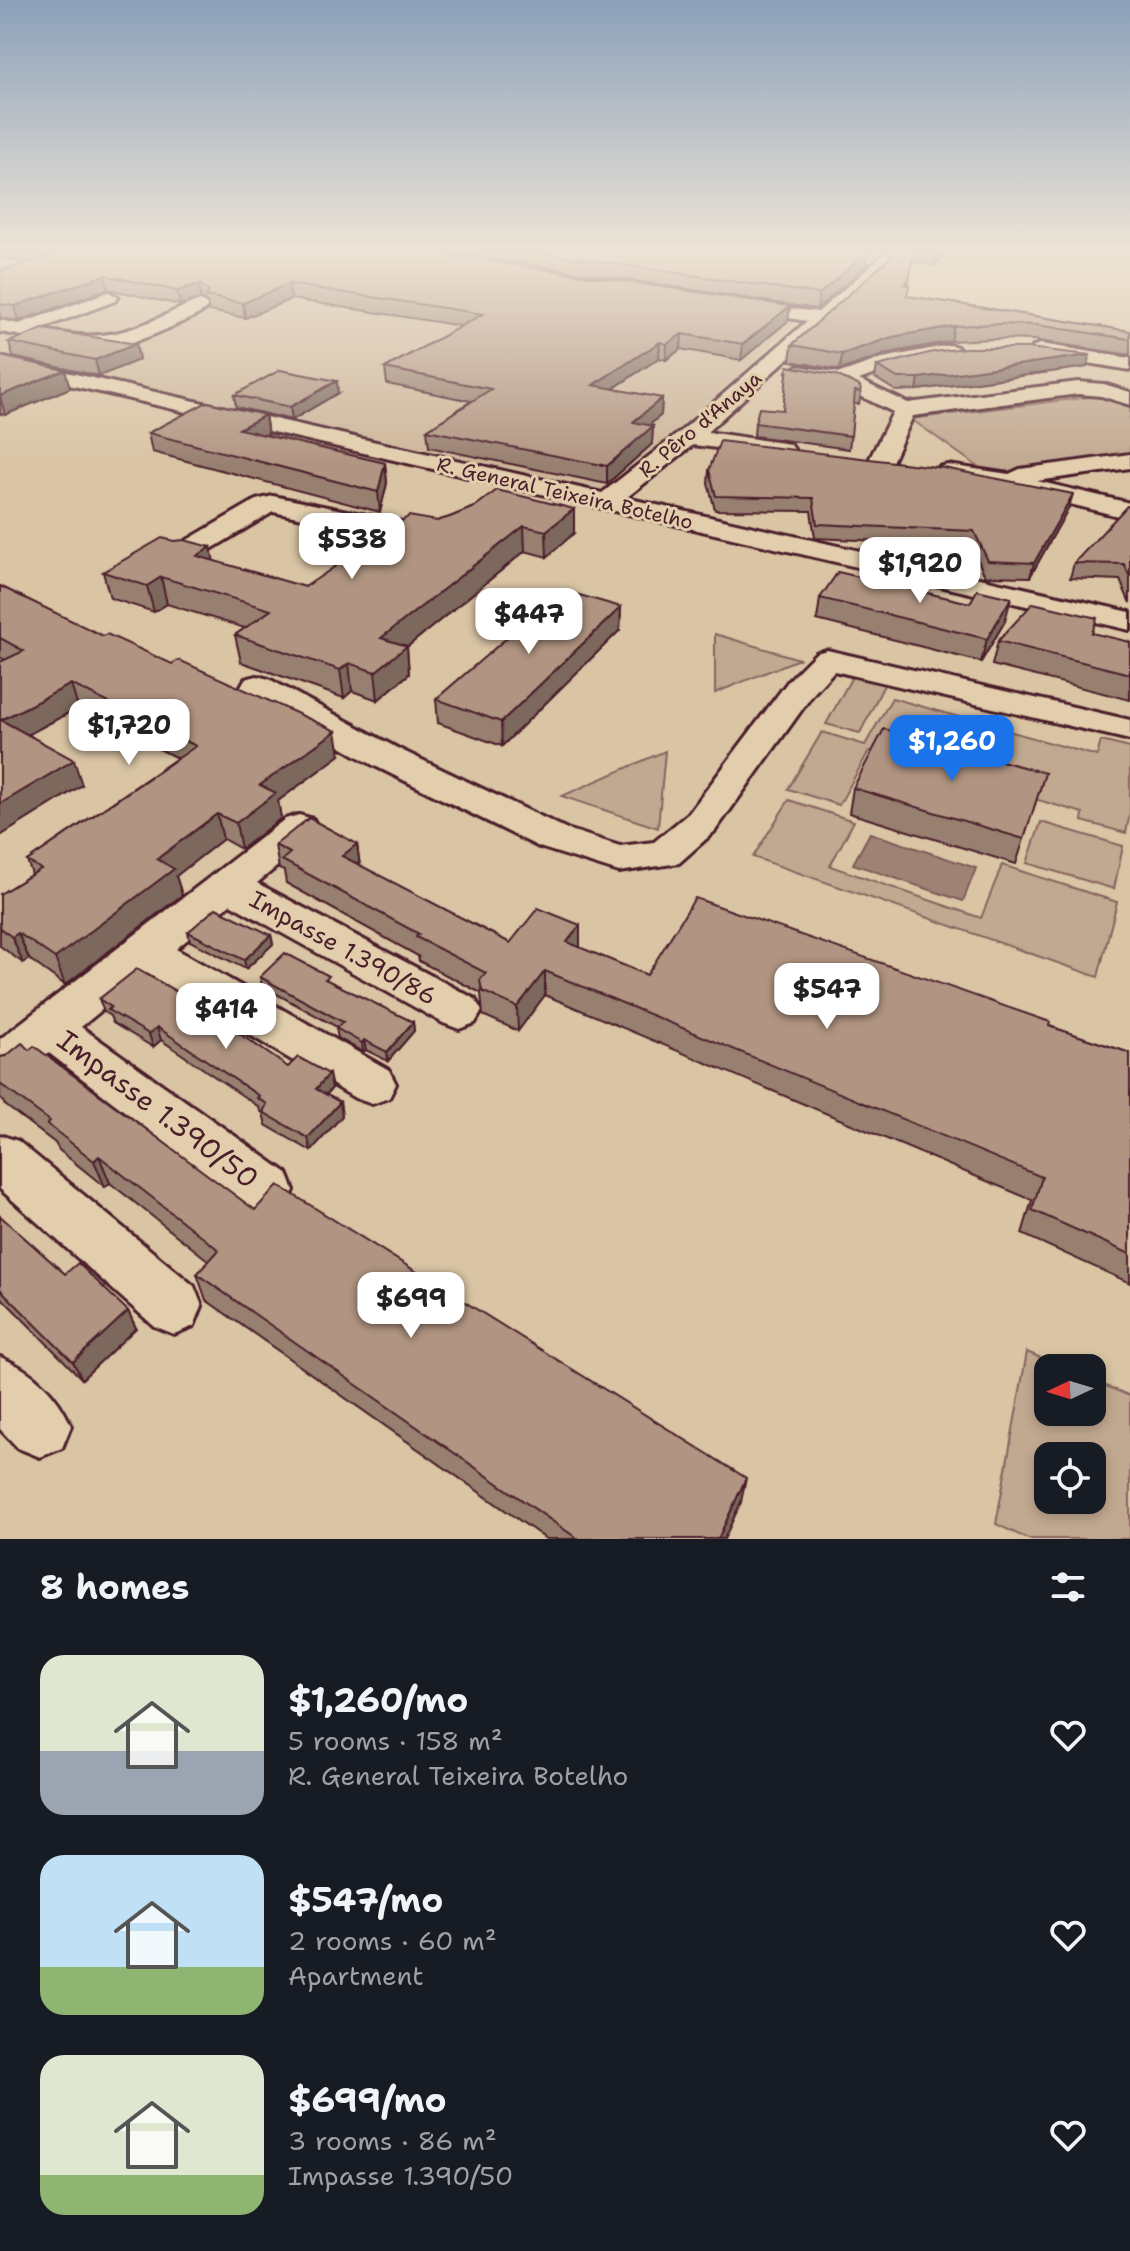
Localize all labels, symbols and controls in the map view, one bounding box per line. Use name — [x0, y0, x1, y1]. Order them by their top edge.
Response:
street label: R. Pêro d'Anaya — [633, 365, 767, 483]
street label: R. General Teixeira Botelho — [435, 451, 695, 535]
pin: $538 — [305, 513, 399, 581]
text: $538 — [317, 521, 387, 556]
pin: $1,920 — [855, 537, 985, 605]
text: $1,920 — [877, 545, 963, 580]
pin: $447 — [482, 588, 576, 656]
text: $447 — [493, 596, 565, 631]
pin: $1,720 — [64, 699, 194, 767]
text: $1,720 — [87, 707, 171, 742]
pin: $1,260 — [887, 715, 1017, 783]
text: $1,260 — [908, 723, 996, 758]
street label: Impasse 1.390/86 — [244, 883, 442, 1013]
pin: $547 — [780, 963, 874, 1031]
text: $547 — [792, 971, 862, 1006]
pin: $414 — [179, 983, 273, 1051]
text: $414 — [194, 991, 258, 1026]
street label: Impasse 1.390/50 — [50, 1021, 266, 1197]
pin: $699 — [364, 1272, 458, 1340]
text: $699 — [375, 1280, 447, 1315]
north arrow — [1034, 1354, 1106, 1426]
map controls — [1034, 1354, 1106, 1514]
button: locate — [1034, 1442, 1106, 1514]
text: 8 homes — [40, 1564, 189, 1610]
icon: filters — [1046, 1565, 1090, 1609]
text: $1,260/mo — [288, 1677, 468, 1723]
icon: home — [104, 1687, 200, 1783]
icon: heart — [1046, 1713, 1090, 1757]
text: 5 rooms · 158 m² — [288, 1723, 503, 1758]
text: R. General Teixeira Botelho — [288, 1758, 628, 1793]
text: $547/mo — [288, 1877, 443, 1923]
icon: home — [104, 1887, 200, 1983]
icon: heart — [1046, 1913, 1090, 1957]
text: 2 rooms · 60 m² — [288, 1923, 497, 1958]
text: Apartment — [288, 1958, 424, 1993]
text: $699/mo — [288, 2077, 447, 2123]
icon: home — [104, 2087, 200, 2183]
icon: heart — [1046, 2113, 1090, 2157]
text: 3 rooms · 86 m² — [288, 2123, 497, 2158]
text: Impasse 1.390/50 — [288, 2158, 513, 2193]

